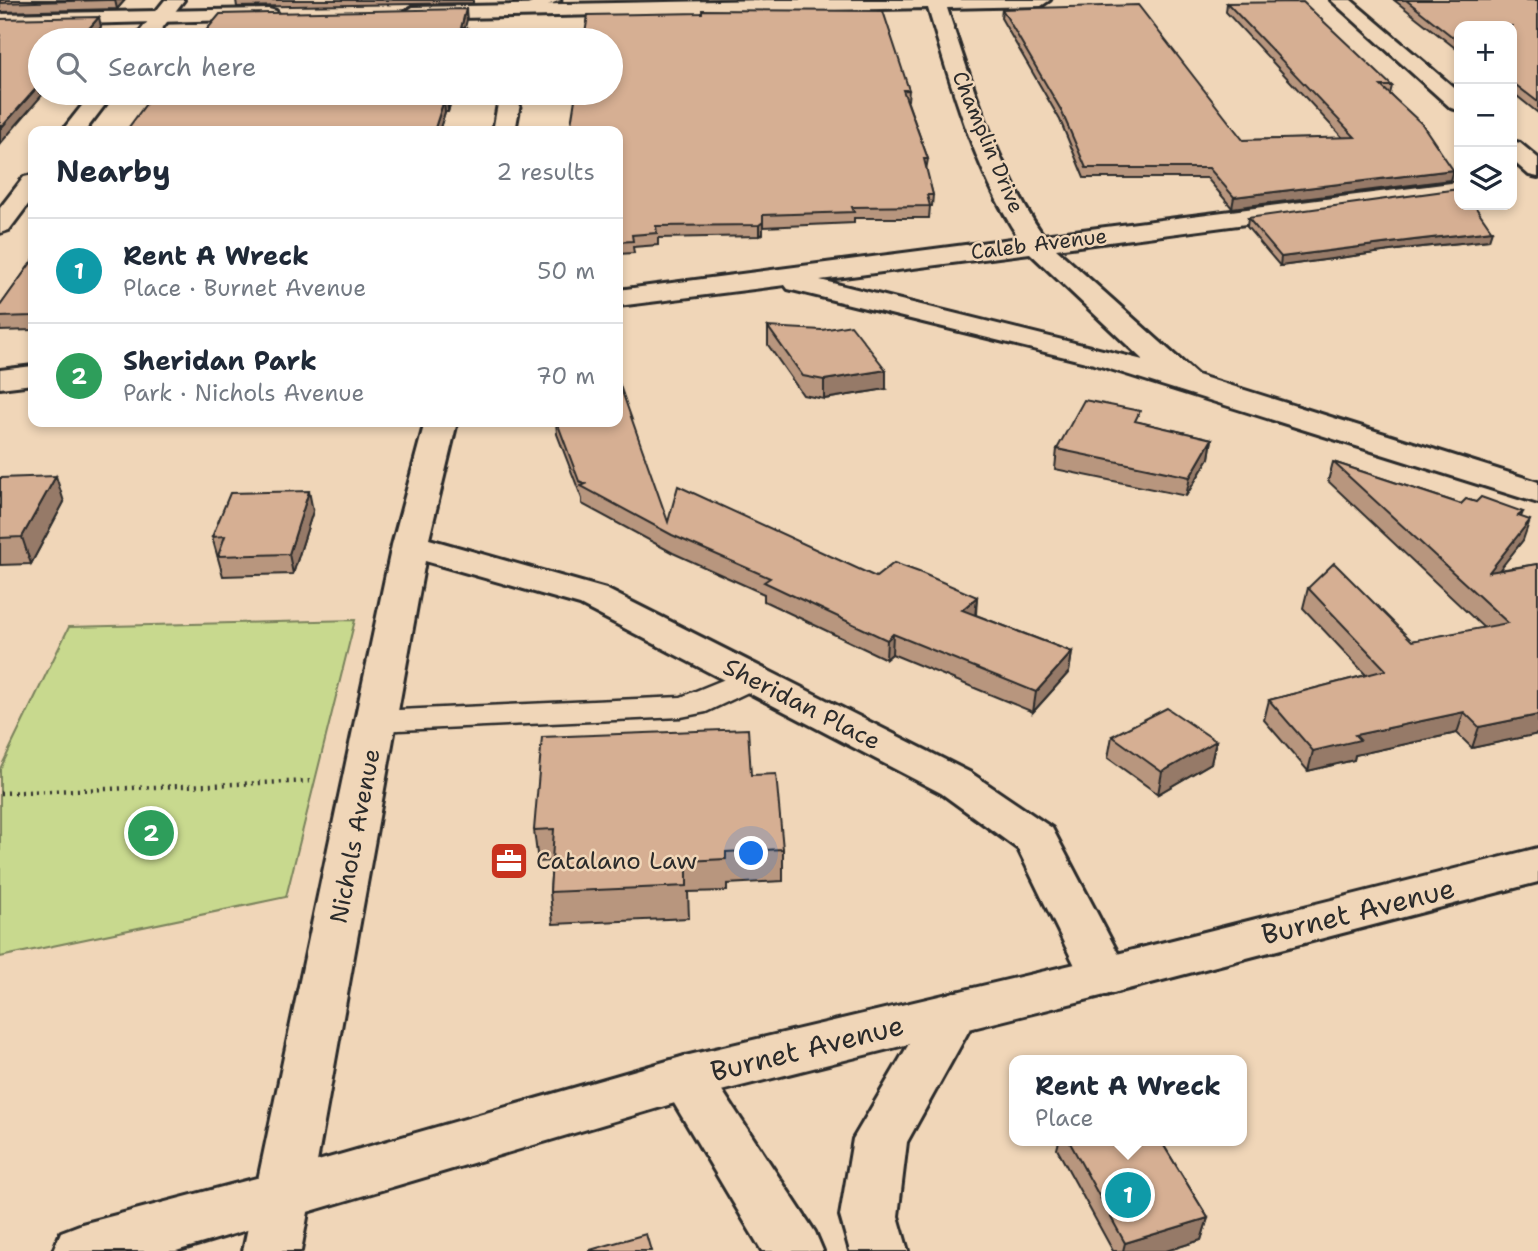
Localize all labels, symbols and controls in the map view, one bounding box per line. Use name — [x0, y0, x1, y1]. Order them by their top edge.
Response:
map controls — [1454, 21, 1517, 210]
button: + — [1454, 21, 1517, 84]
search box — [28, 28, 623, 105]
icon: search — [52, 48, 90, 86]
text: Search here — [108, 49, 257, 84]
street label: Champlin Drive — [945, 67, 1031, 217]
button: − — [1454, 84, 1517, 147]
button: layers — [1454, 147, 1517, 210]
text: Nearby — [56, 151, 171, 192]
text: 2 results — [496, 157, 595, 187]
street label: Caleb Avenue — [969, 222, 1109, 266]
text: Rent A Wreck — [123, 238, 309, 273]
text: 1 — [74, 256, 84, 286]
text: 50 m — [537, 256, 595, 286]
text: Place · Burnet Avenue — [123, 273, 366, 303]
text: Sheridan Park — [123, 343, 317, 378]
text: 2 — [71, 361, 87, 391]
text: 70 m — [536, 361, 595, 391]
text: Park · Nichols Avenue — [123, 378, 364, 408]
street label: Sheridan Place — [718, 651, 886, 757]
street label: Nichols Avenue — [322, 746, 388, 926]
pin: 2 — [128, 807, 174, 859]
your location — [734, 836, 768, 870]
office icon: Catalano Law — [488, 840, 530, 882]
place label: Catalano Law — [536, 845, 697, 877]
street label: Burnet Avenue — [1257, 869, 1459, 953]
street label: Burnet Avenue — [706, 1006, 908, 1090]
popup — [1009, 1055, 1247, 1146]
text: Rent A Wreck — [1035, 1068, 1221, 1103]
text: Place — [1035, 1103, 1094, 1133]
pin: 1 — [1105, 1169, 1151, 1221]

